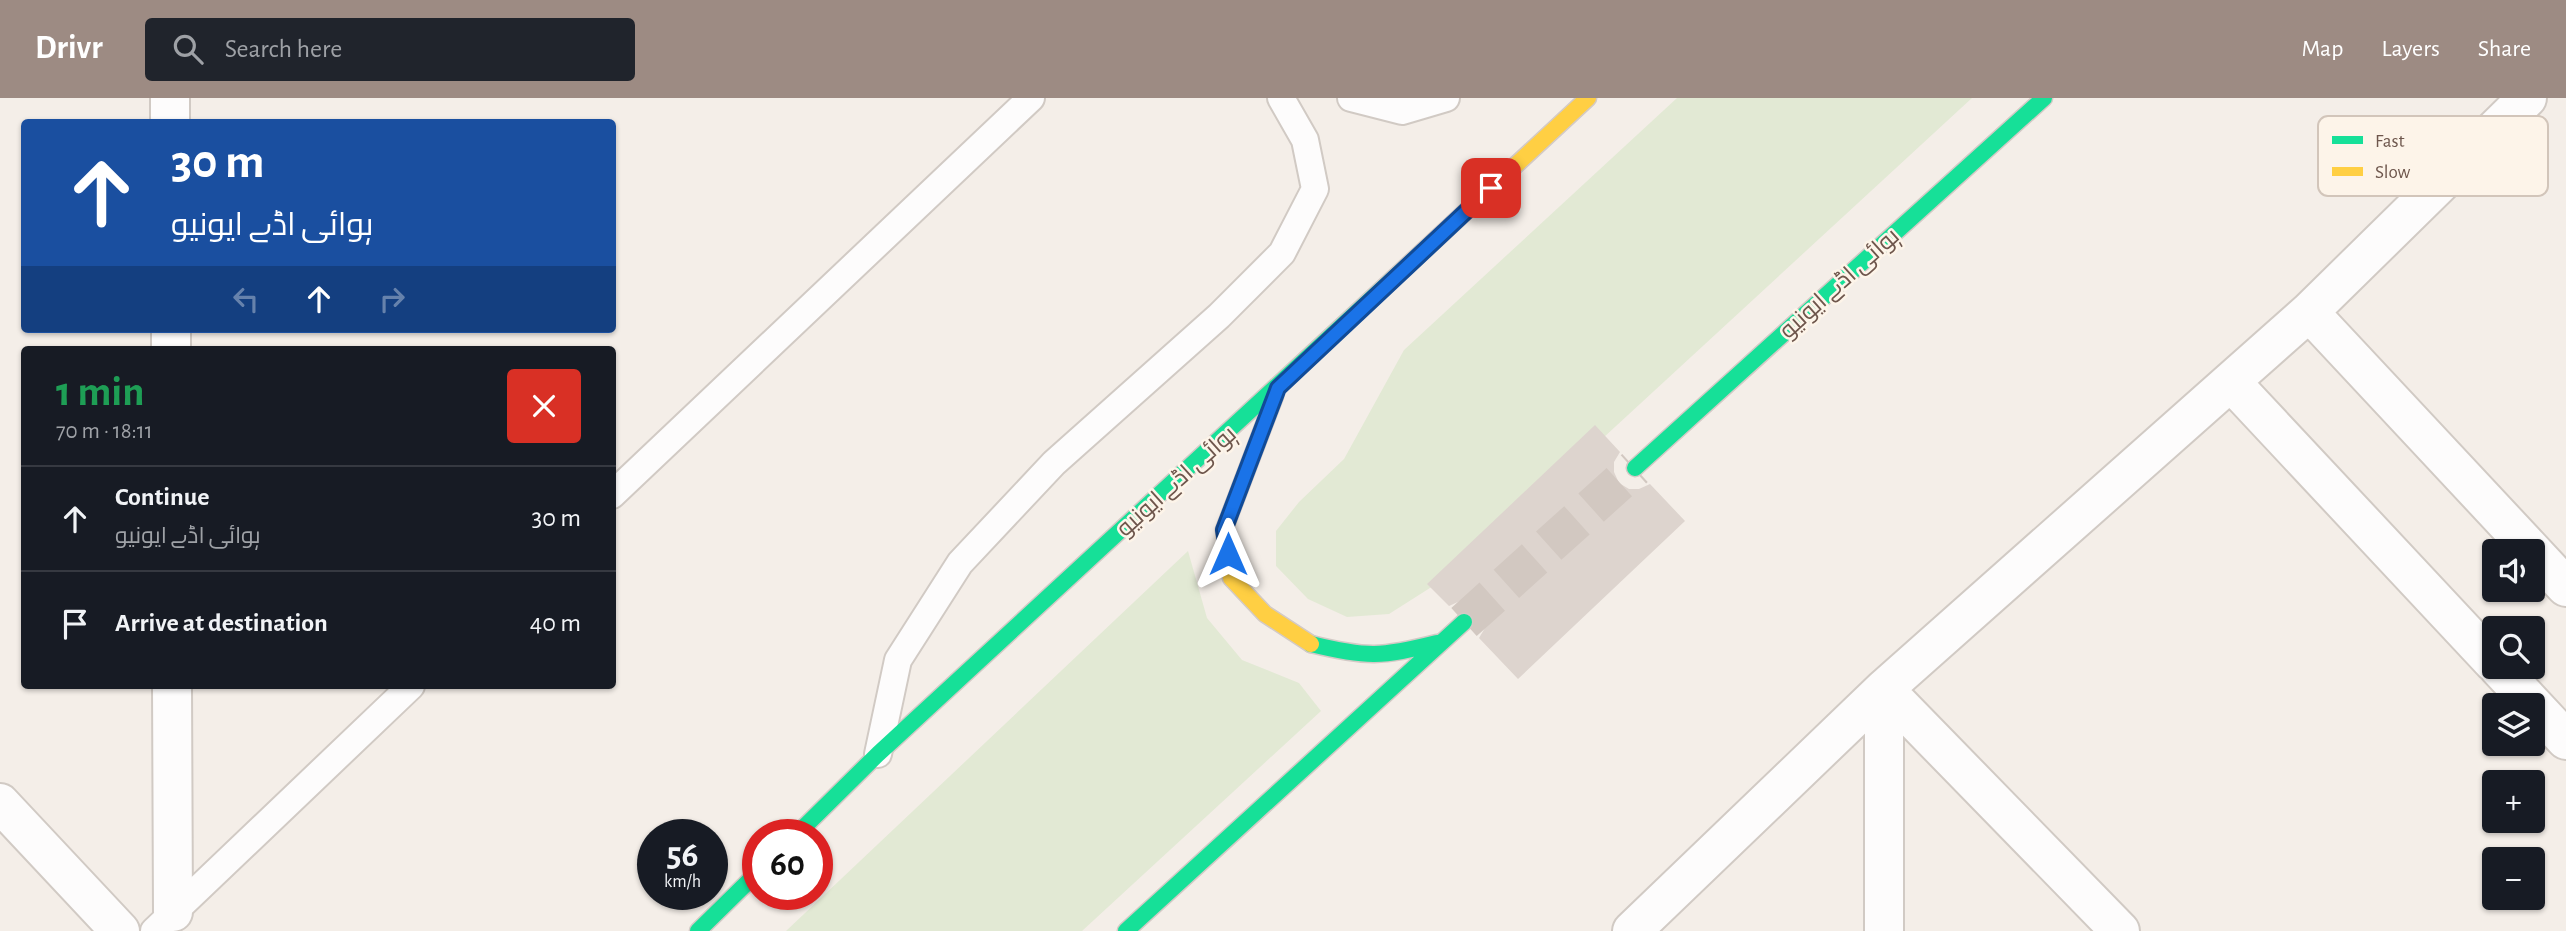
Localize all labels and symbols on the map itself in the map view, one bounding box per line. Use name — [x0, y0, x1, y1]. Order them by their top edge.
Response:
legend — [2318, 116, 2548, 196]
text: Fast — [2375, 132, 2405, 151]
pin — [1461, 158, 1521, 218]
text: Slow — [2375, 163, 2411, 182]
street label: ہوائی اڈے ایونیو — [1775, 224, 1905, 345]
street label: ہوائی اڈے ایونیو — [1112, 422, 1242, 543]
position arrow — [1191, 517, 1265, 591]
speed limit sign: 60 — [742, 819, 833, 910]

